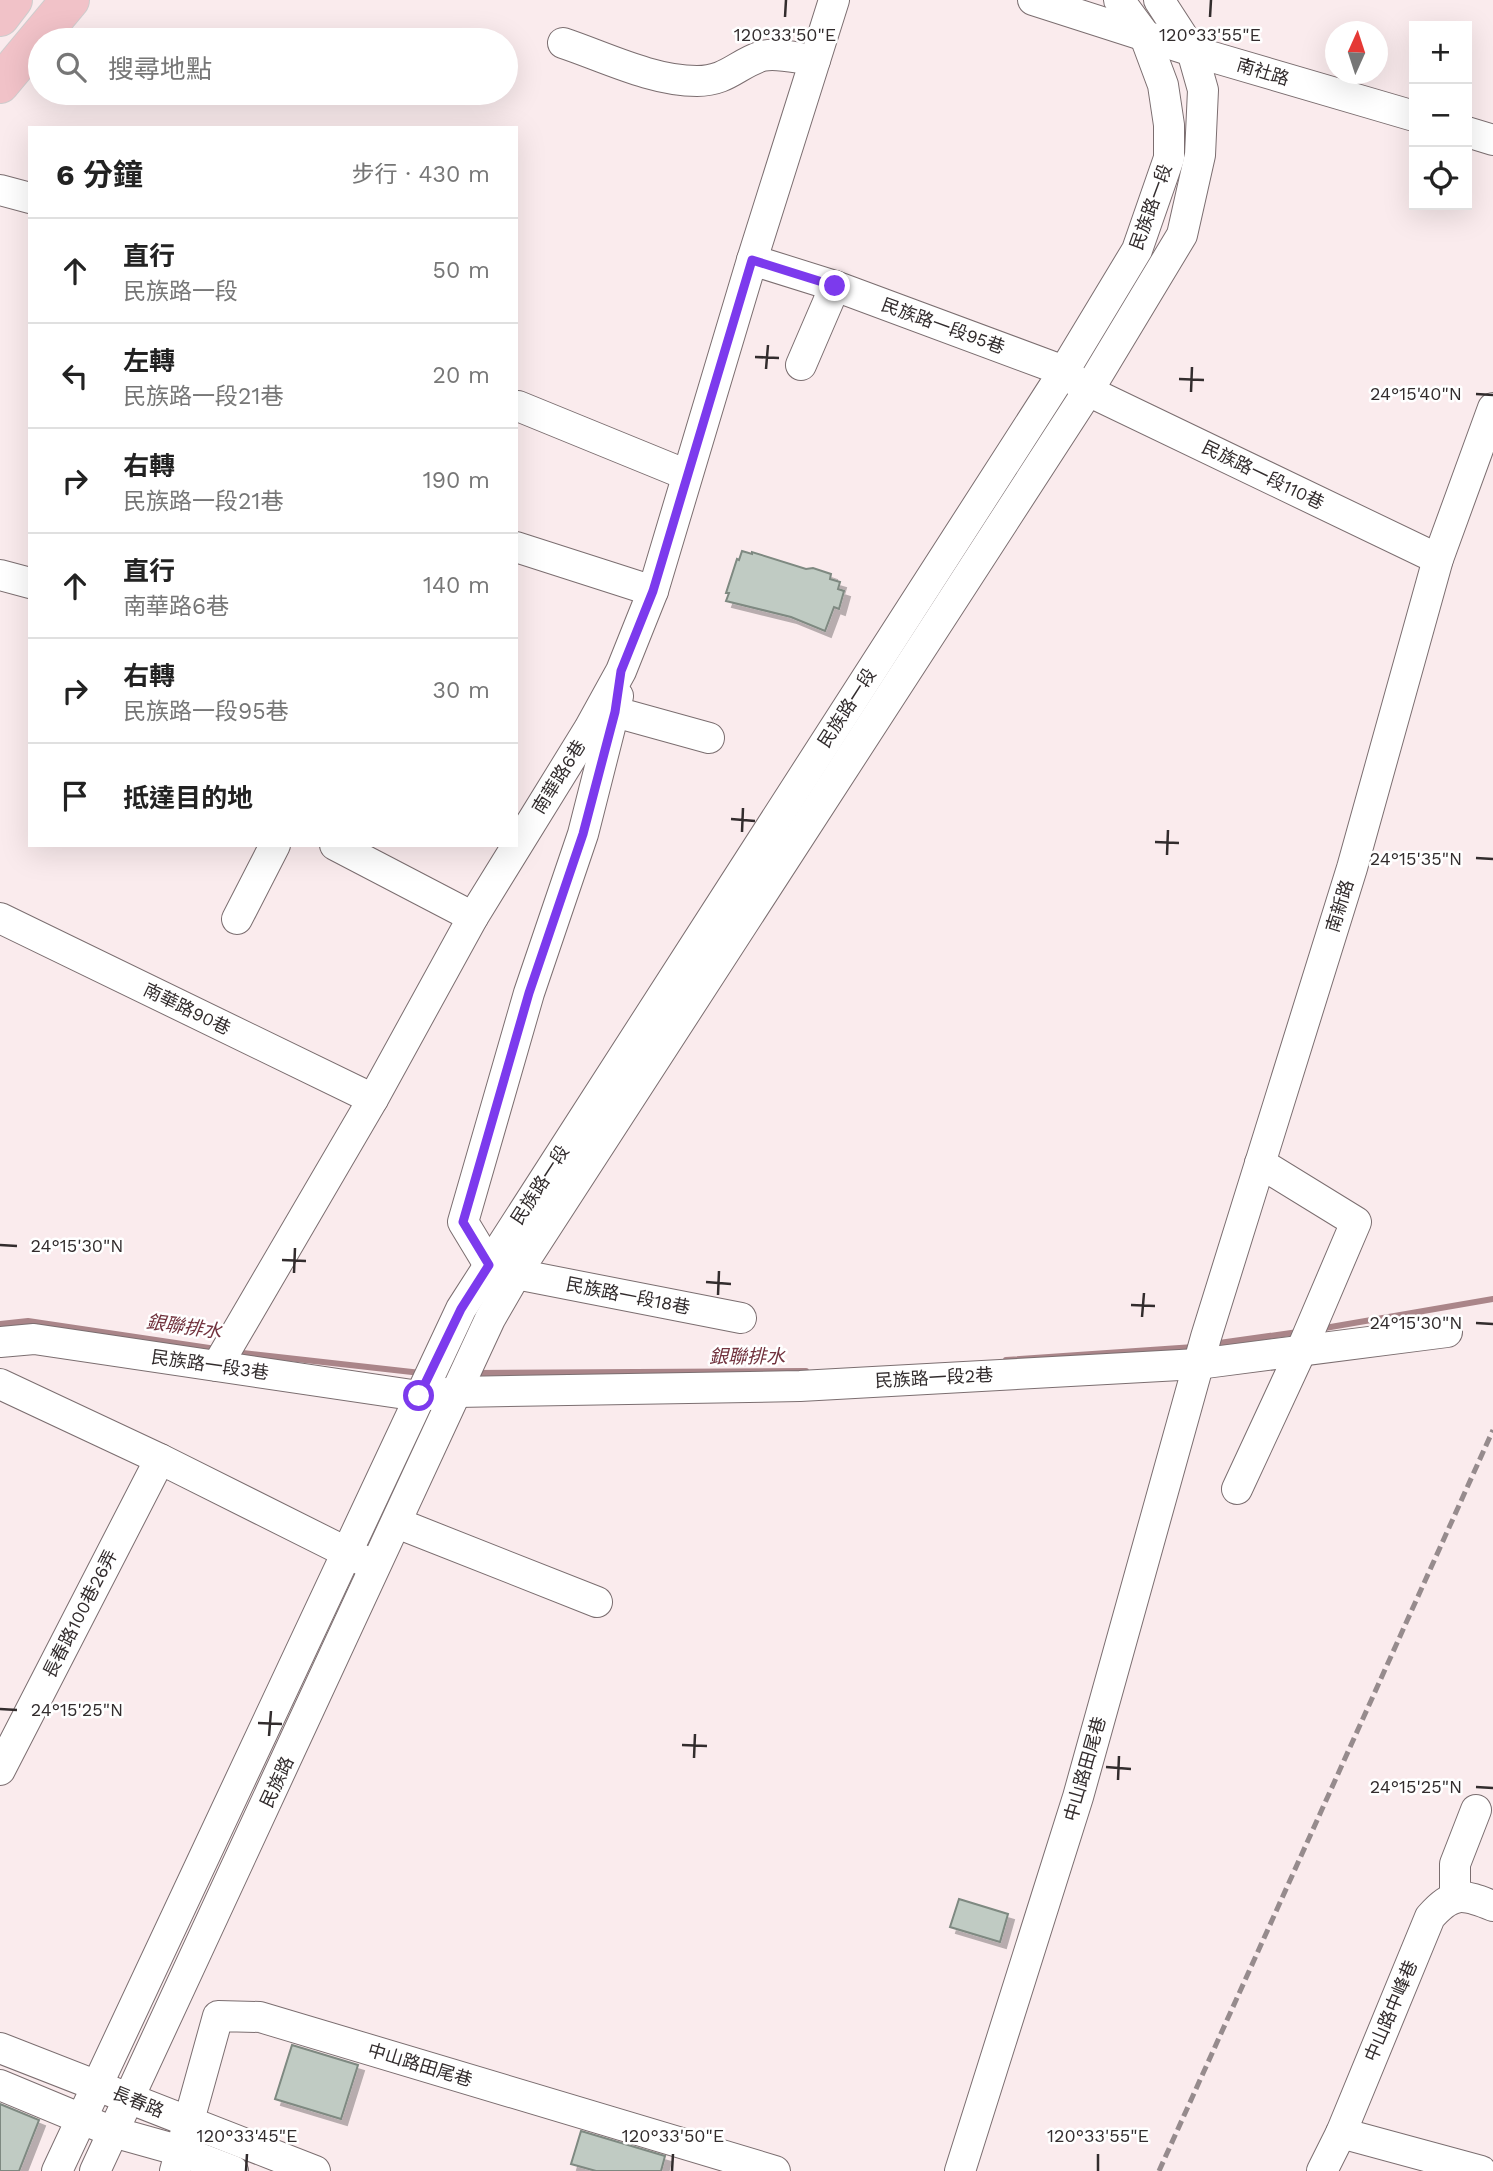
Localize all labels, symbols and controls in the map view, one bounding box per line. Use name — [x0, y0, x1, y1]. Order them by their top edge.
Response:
north arrow — [1325, 21, 1388, 84]
map controls — [1409, 21, 1472, 210]
button: + — [1409, 21, 1472, 84]
text: 120°33'50"E — [734, 24, 836, 45]
text: 120°33'55"E — [1159, 24, 1261, 45]
search box — [28, 28, 518, 105]
icon: search — [52, 48, 90, 86]
text: 搜尋地點 — [108, 54, 212, 84]
street label: 南社路 — [1234, 54, 1292, 89]
button: − — [1409, 84, 1472, 147]
button: locate — [1409, 147, 1472, 210]
text: 6 分鐘 — [56, 157, 143, 192]
text: 步行 · 430 m — [352, 161, 490, 188]
street label: 民族路一段 — [1125, 161, 1176, 253]
text: 直行 — [123, 241, 175, 271]
icon: ahead — [56, 252, 94, 290]
text: 50 m — [433, 257, 490, 284]
route end — [819, 270, 850, 301]
text: 民族路一段 — [123, 278, 238, 305]
street label: 民族路一段95巷 — [879, 294, 1008, 358]
text: 左轉 — [123, 346, 175, 376]
icon: left — [56, 357, 94, 395]
text: 20 m — [433, 362, 490, 389]
text: 民族路一段21巷 — [123, 383, 283, 410]
text: 24°15'40"N — [1370, 383, 1462, 404]
street label: 民族路一段110巷 — [1199, 436, 1328, 513]
text: 右轉 — [123, 451, 175, 481]
icon: right — [56, 462, 94, 500]
text: 190 m — [423, 467, 490, 494]
text: 民族路一段21巷 — [123, 488, 283, 515]
text: 直行 — [123, 556, 175, 586]
icon: ahead — [56, 567, 94, 605]
text: 140 m — [423, 572, 490, 599]
text: 南華路6巷 — [123, 593, 229, 620]
text: 右轉 — [123, 661, 175, 691]
street label: 民族路一段 — [813, 664, 880, 751]
icon: right — [56, 672, 94, 710]
text: 30 m — [433, 677, 490, 704]
text: 民族路一段95巷 — [123, 698, 289, 725]
street label: 南華路6巷 — [528, 736, 589, 817]
icon: arrive — [56, 777, 94, 815]
text: 抵達目的地 — [123, 783, 253, 813]
text: 24°15'35"N — [1370, 848, 1462, 869]
street label: 南新路 — [1322, 877, 1357, 935]
street label: 南華路90巷 — [140, 978, 234, 1039]
street label: 民族路一段 — [506, 1141, 573, 1228]
text: 24°15'30"N — [30, 1235, 124, 1256]
street label: 民族路一段18巷 — [564, 1273, 692, 1318]
water label: 銀聯排水 — [145, 1310, 224, 1343]
text: 24°15'30"N — [1369, 1312, 1463, 1333]
water label: 銀聯排水 — [709, 1345, 786, 1368]
street label: 民族路一段3巷 — [150, 1346, 270, 1383]
street label: 民族路一段2巷 — [874, 1364, 994, 1391]
route start — [403, 1380, 434, 1411]
street label: 長春路100巷26弄 — [38, 1546, 121, 1681]
text: 24°15'25"N — [31, 1699, 123, 1720]
street label: 中山路田尾巷 — [1060, 1714, 1109, 1824]
street label: 民族路 — [256, 1753, 297, 1811]
text: 24°15'25"N — [1370, 1776, 1462, 1797]
street label: 中山路中峰巷 — [1360, 1957, 1421, 2065]
street label: 中山路田尾巷 — [365, 2039, 475, 2090]
street label: 長春路 — [109, 2082, 167, 2121]
text: 120°33'45"E — [197, 2125, 297, 2146]
text: 120°33'50"E — [622, 2125, 724, 2146]
text: 120°33'55"E — [1047, 2125, 1149, 2146]

